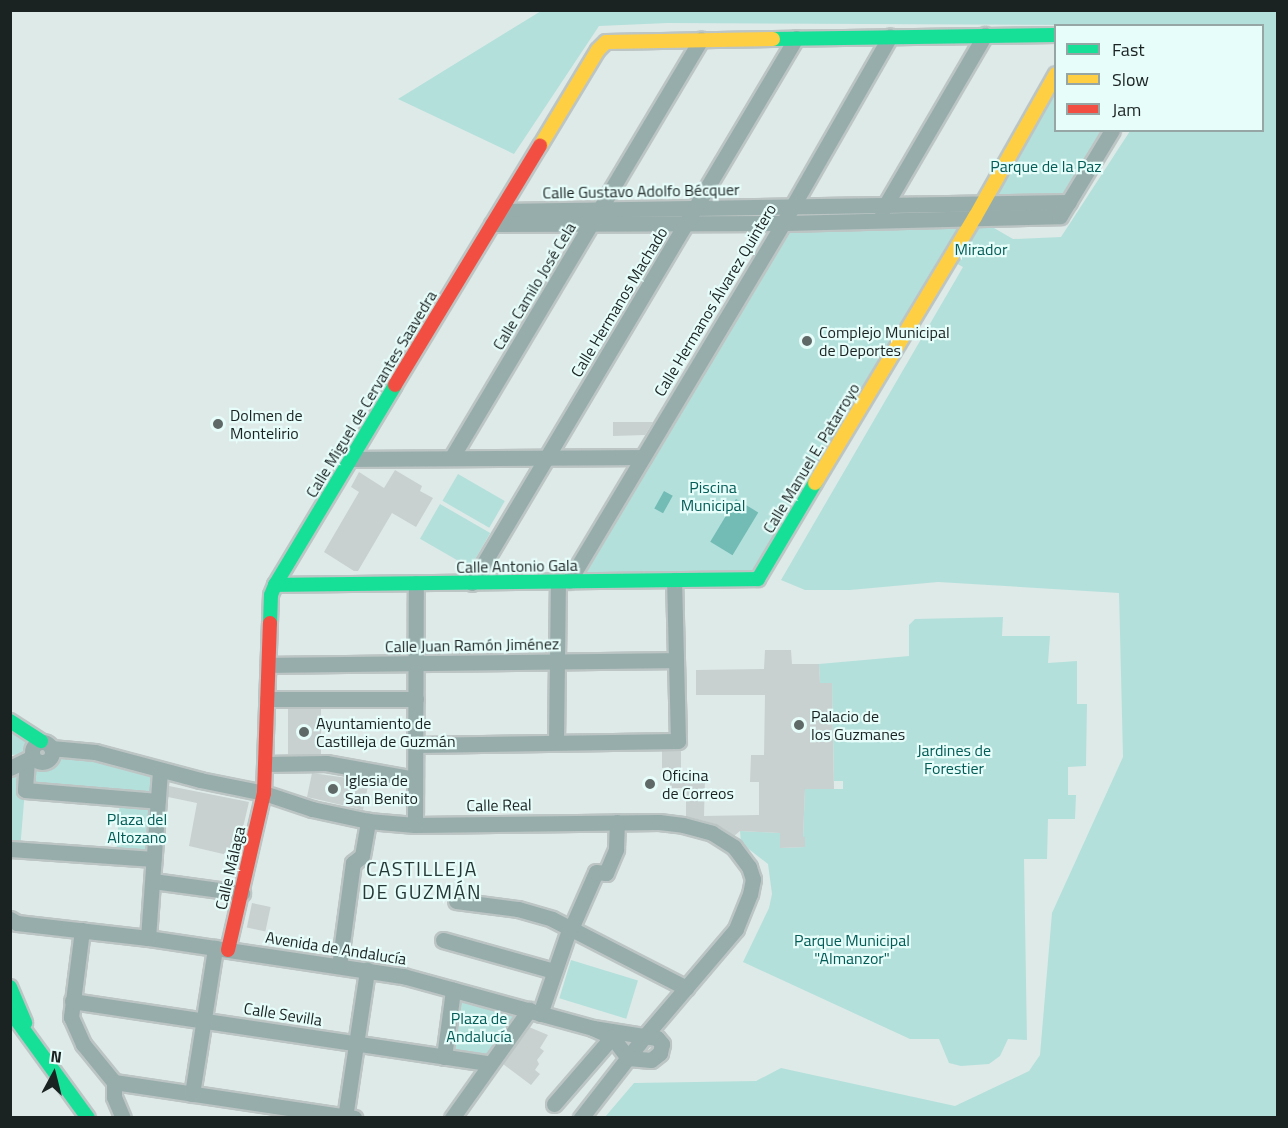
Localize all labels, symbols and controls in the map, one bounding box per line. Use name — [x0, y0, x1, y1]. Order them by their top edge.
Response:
legend — [1054, 24, 1264, 132]
text: Fast — [1112, 36, 1145, 63]
text: Slow — [1112, 66, 1149, 93]
text: Jam — [1112, 96, 1141, 123]
park label: Parque de la Paz — [990, 156, 1102, 176]
street label: Calle Gustavo Adolfo Bécquer — [542, 180, 740, 202]
street label: Calle Hermanos Álvarez Quintero — [650, 200, 780, 400]
street label: Calle Camilo José Cela — [488, 219, 580, 353]
street label: Calle Hermanos Machado — [567, 224, 671, 380]
park label: Mirador — [955, 239, 1007, 259]
street label: Calle Miguel de Cervantes Saavedra — [301, 287, 441, 501]
place label: Complejo Municipal de Deportes — [819, 322, 950, 360]
marker: Complejo Municipal de Deportes — [800, 334, 814, 348]
street label: Calle Manuel E. Patarroyo — [759, 379, 863, 537]
place label: Dolmen de Montelirio — [230, 405, 303, 443]
marker: Dolmen de Montelirio — [211, 417, 225, 431]
park label: Piscina Municipal — [681, 477, 745, 515]
street label: Calle Antonio Gala — [456, 555, 578, 577]
street label: Calle Juan Ramón Jiménez — [385, 634, 559, 656]
place label: Palacio de los Guzmanes — [811, 706, 905, 744]
place label: Ayuntamiento de Castilleja de Guzmán — [316, 713, 455, 751]
marker: Palacio de los Guzmanes — [792, 718, 806, 732]
marker: Ayuntamiento de Castilleja de Guzmán — [297, 725, 311, 739]
park label: Jardines de Forestier — [917, 740, 991, 778]
place label: Oficina de Correos — [662, 765, 734, 803]
place label: Iglesia de San Benito — [345, 770, 418, 808]
marker: Oficina de Correos — [643, 777, 657, 791]
marker: Iglesia de San Benito — [326, 782, 340, 796]
street label: Calle Real — [466, 795, 532, 815]
park label: Plaza del Altozano — [107, 809, 167, 847]
street label: Calle Málaga — [211, 824, 249, 912]
district label: CASTILLEJA DE GUZMÁN — [362, 856, 482, 903]
street label: Avenida de Andalucía — [264, 927, 408, 969]
park label: Parque Municipal "Almanzor" — [794, 930, 910, 968]
street label: Calle Sevilla — [243, 998, 323, 1030]
park label: Plaza de Andalucía — [446, 1008, 512, 1046]
north arrow — [24, 1044, 84, 1104]
text: N — [49, 1044, 63, 1069]

